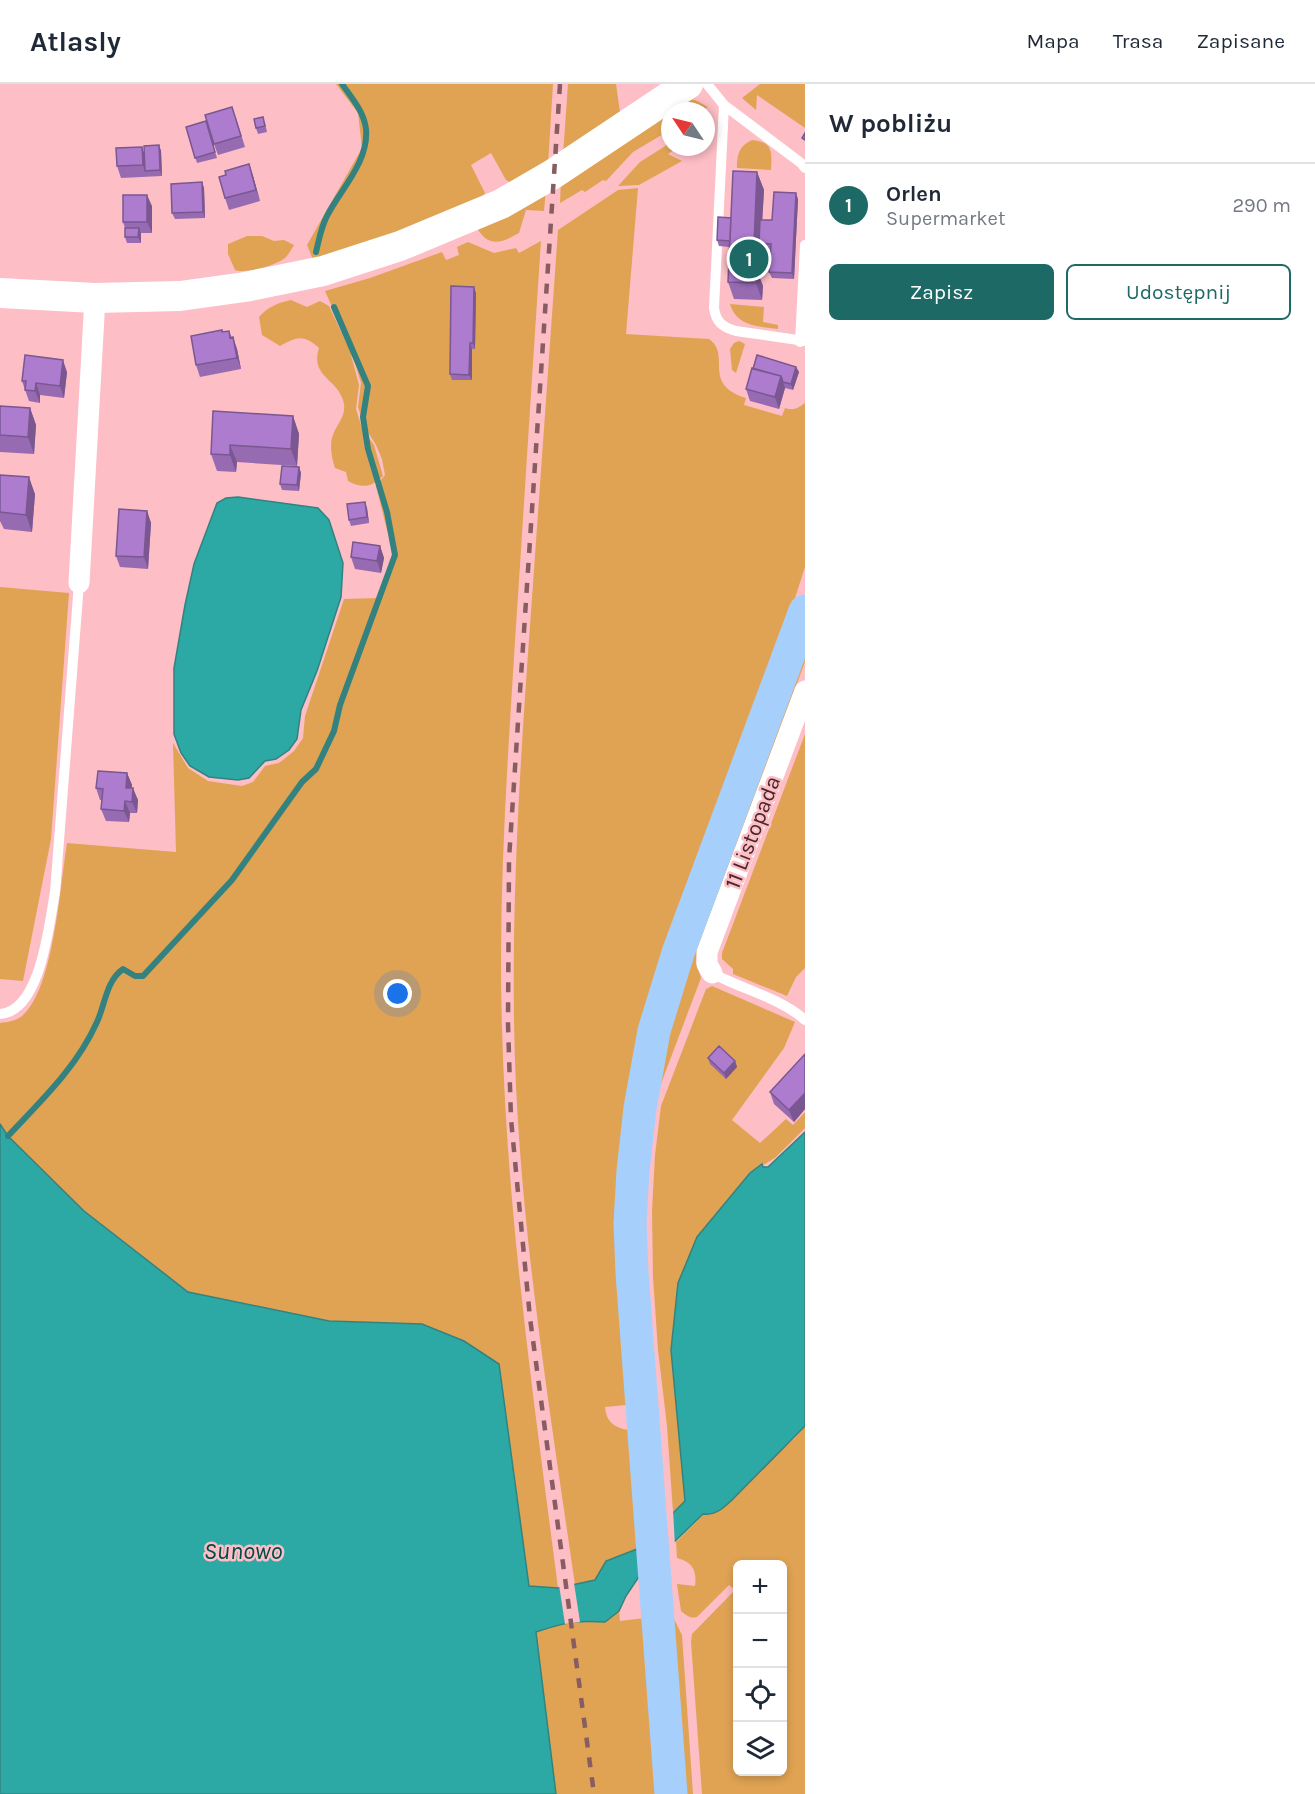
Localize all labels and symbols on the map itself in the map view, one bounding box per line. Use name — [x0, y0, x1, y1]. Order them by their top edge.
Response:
north arrow — [661, 102, 715, 156]
pin: 1 — [730, 236, 768, 282]
street label: 11 Listopada — [720, 772, 786, 892]
your location — [383, 979, 412, 1008]
water label: Sunowo — [204, 1537, 282, 1565]

